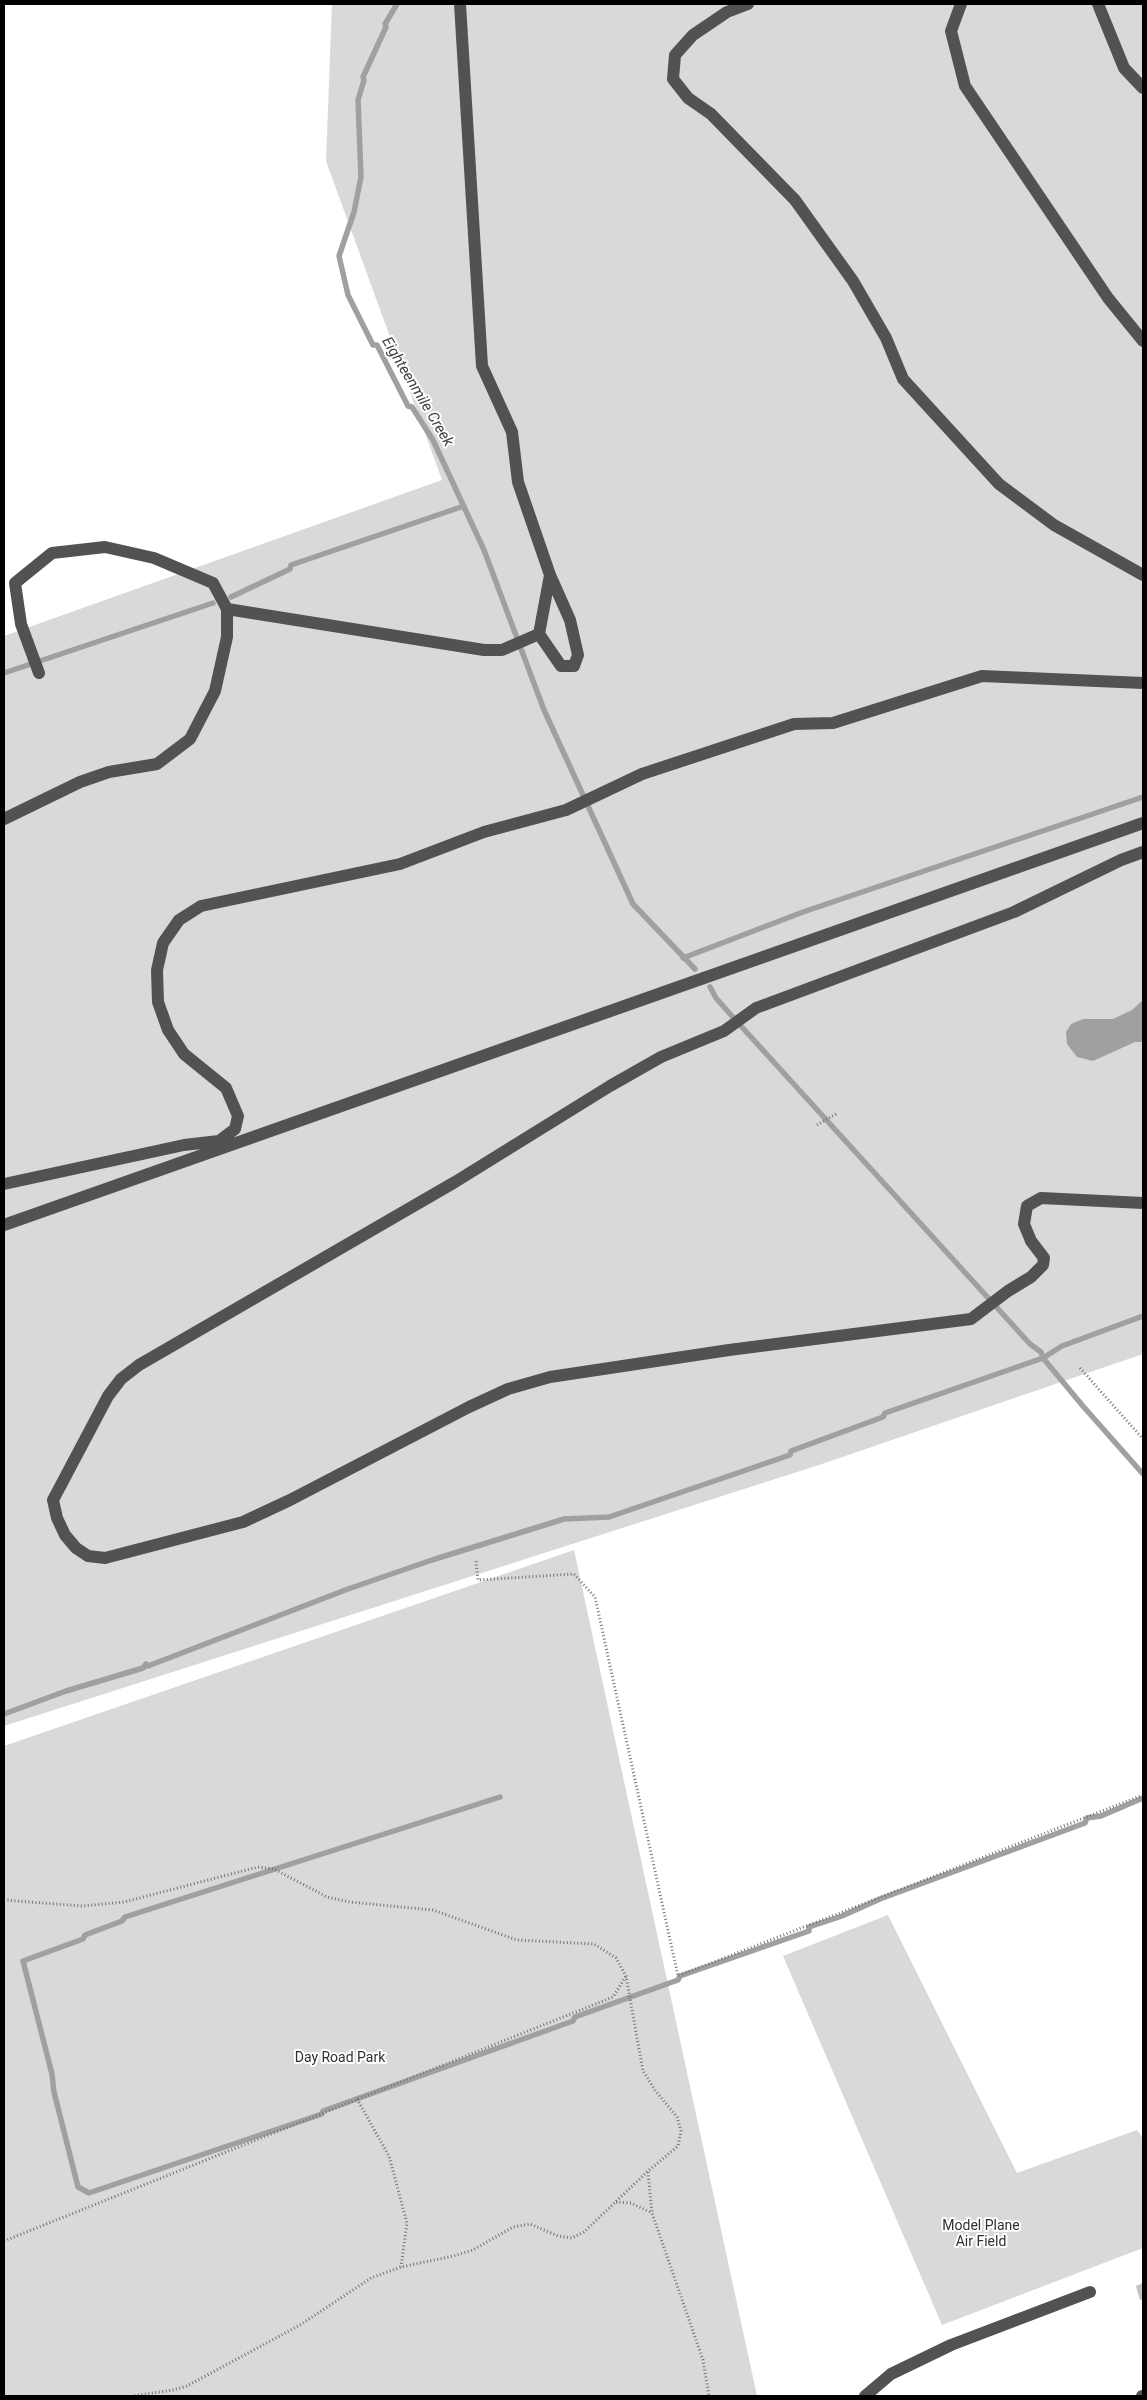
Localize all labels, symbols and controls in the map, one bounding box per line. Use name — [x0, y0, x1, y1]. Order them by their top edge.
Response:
water label: Eighteenmile Creek — [377, 334, 457, 450]
park label: Day Road Park — [295, 2050, 385, 2066]
park label: Model Plane Air Field — [942, 2218, 1020, 2250]

